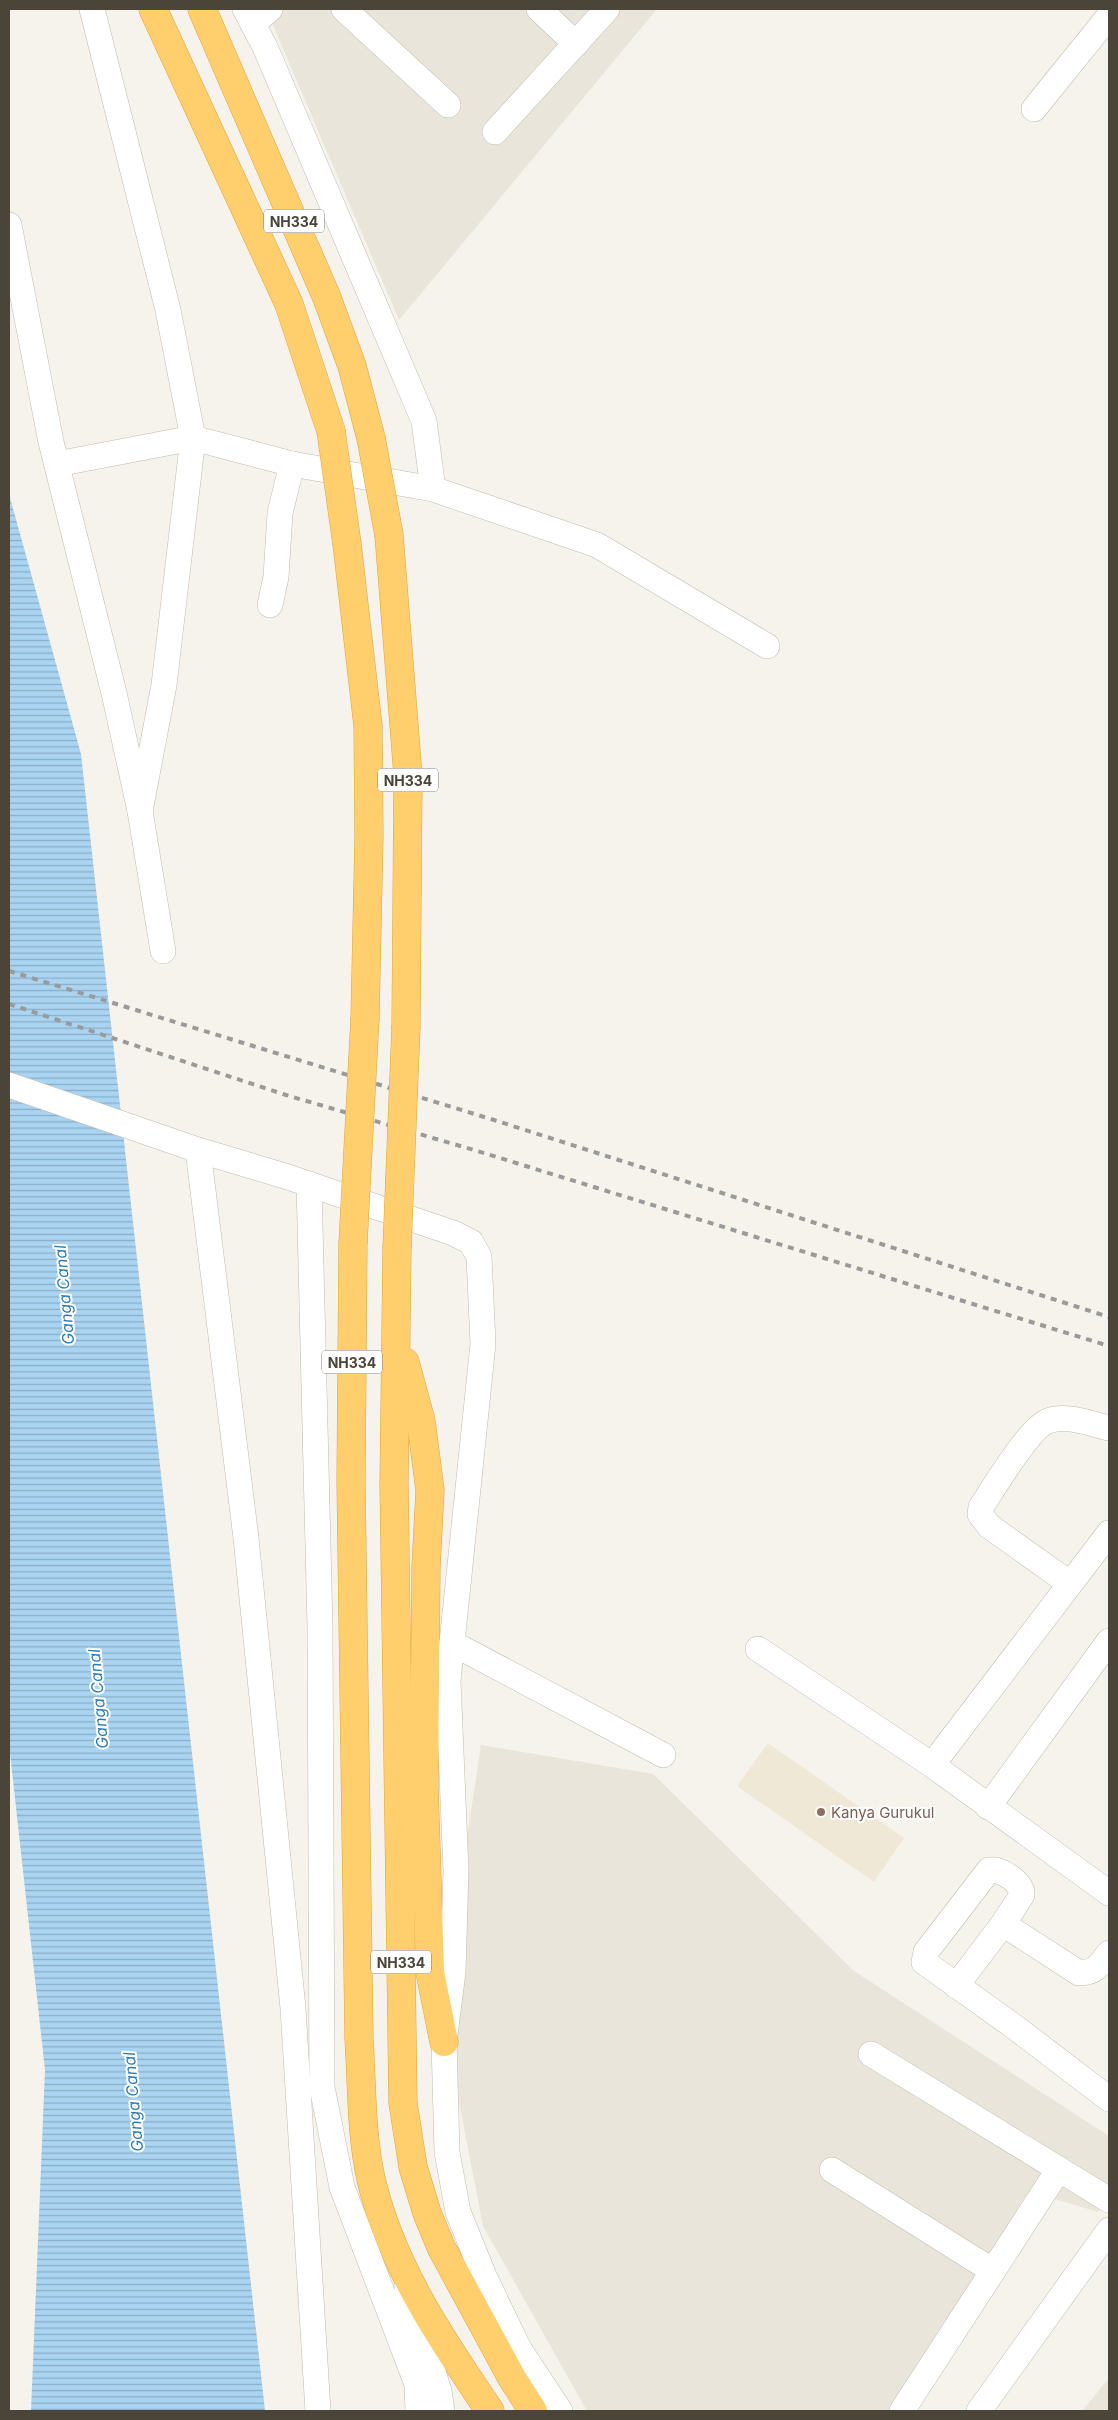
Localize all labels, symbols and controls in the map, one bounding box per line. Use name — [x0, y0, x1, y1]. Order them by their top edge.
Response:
road number: NH334 — [264, 210, 324, 232]
road number: NH334 — [378, 768, 438, 792]
water label: Ganga Canal — [50, 1244, 78, 1346]
road number: NH334 — [322, 1350, 382, 1374]
water label: Ganga Canal — [84, 1648, 112, 1750]
place label: Kanya Gurukul — [831, 1803, 934, 1822]
marker: Kanya Gurukul — [815, 1806, 827, 1818]
road number: NH334 — [371, 1950, 431, 1974]
water label: Ganga Canal — [119, 2051, 147, 2153]

